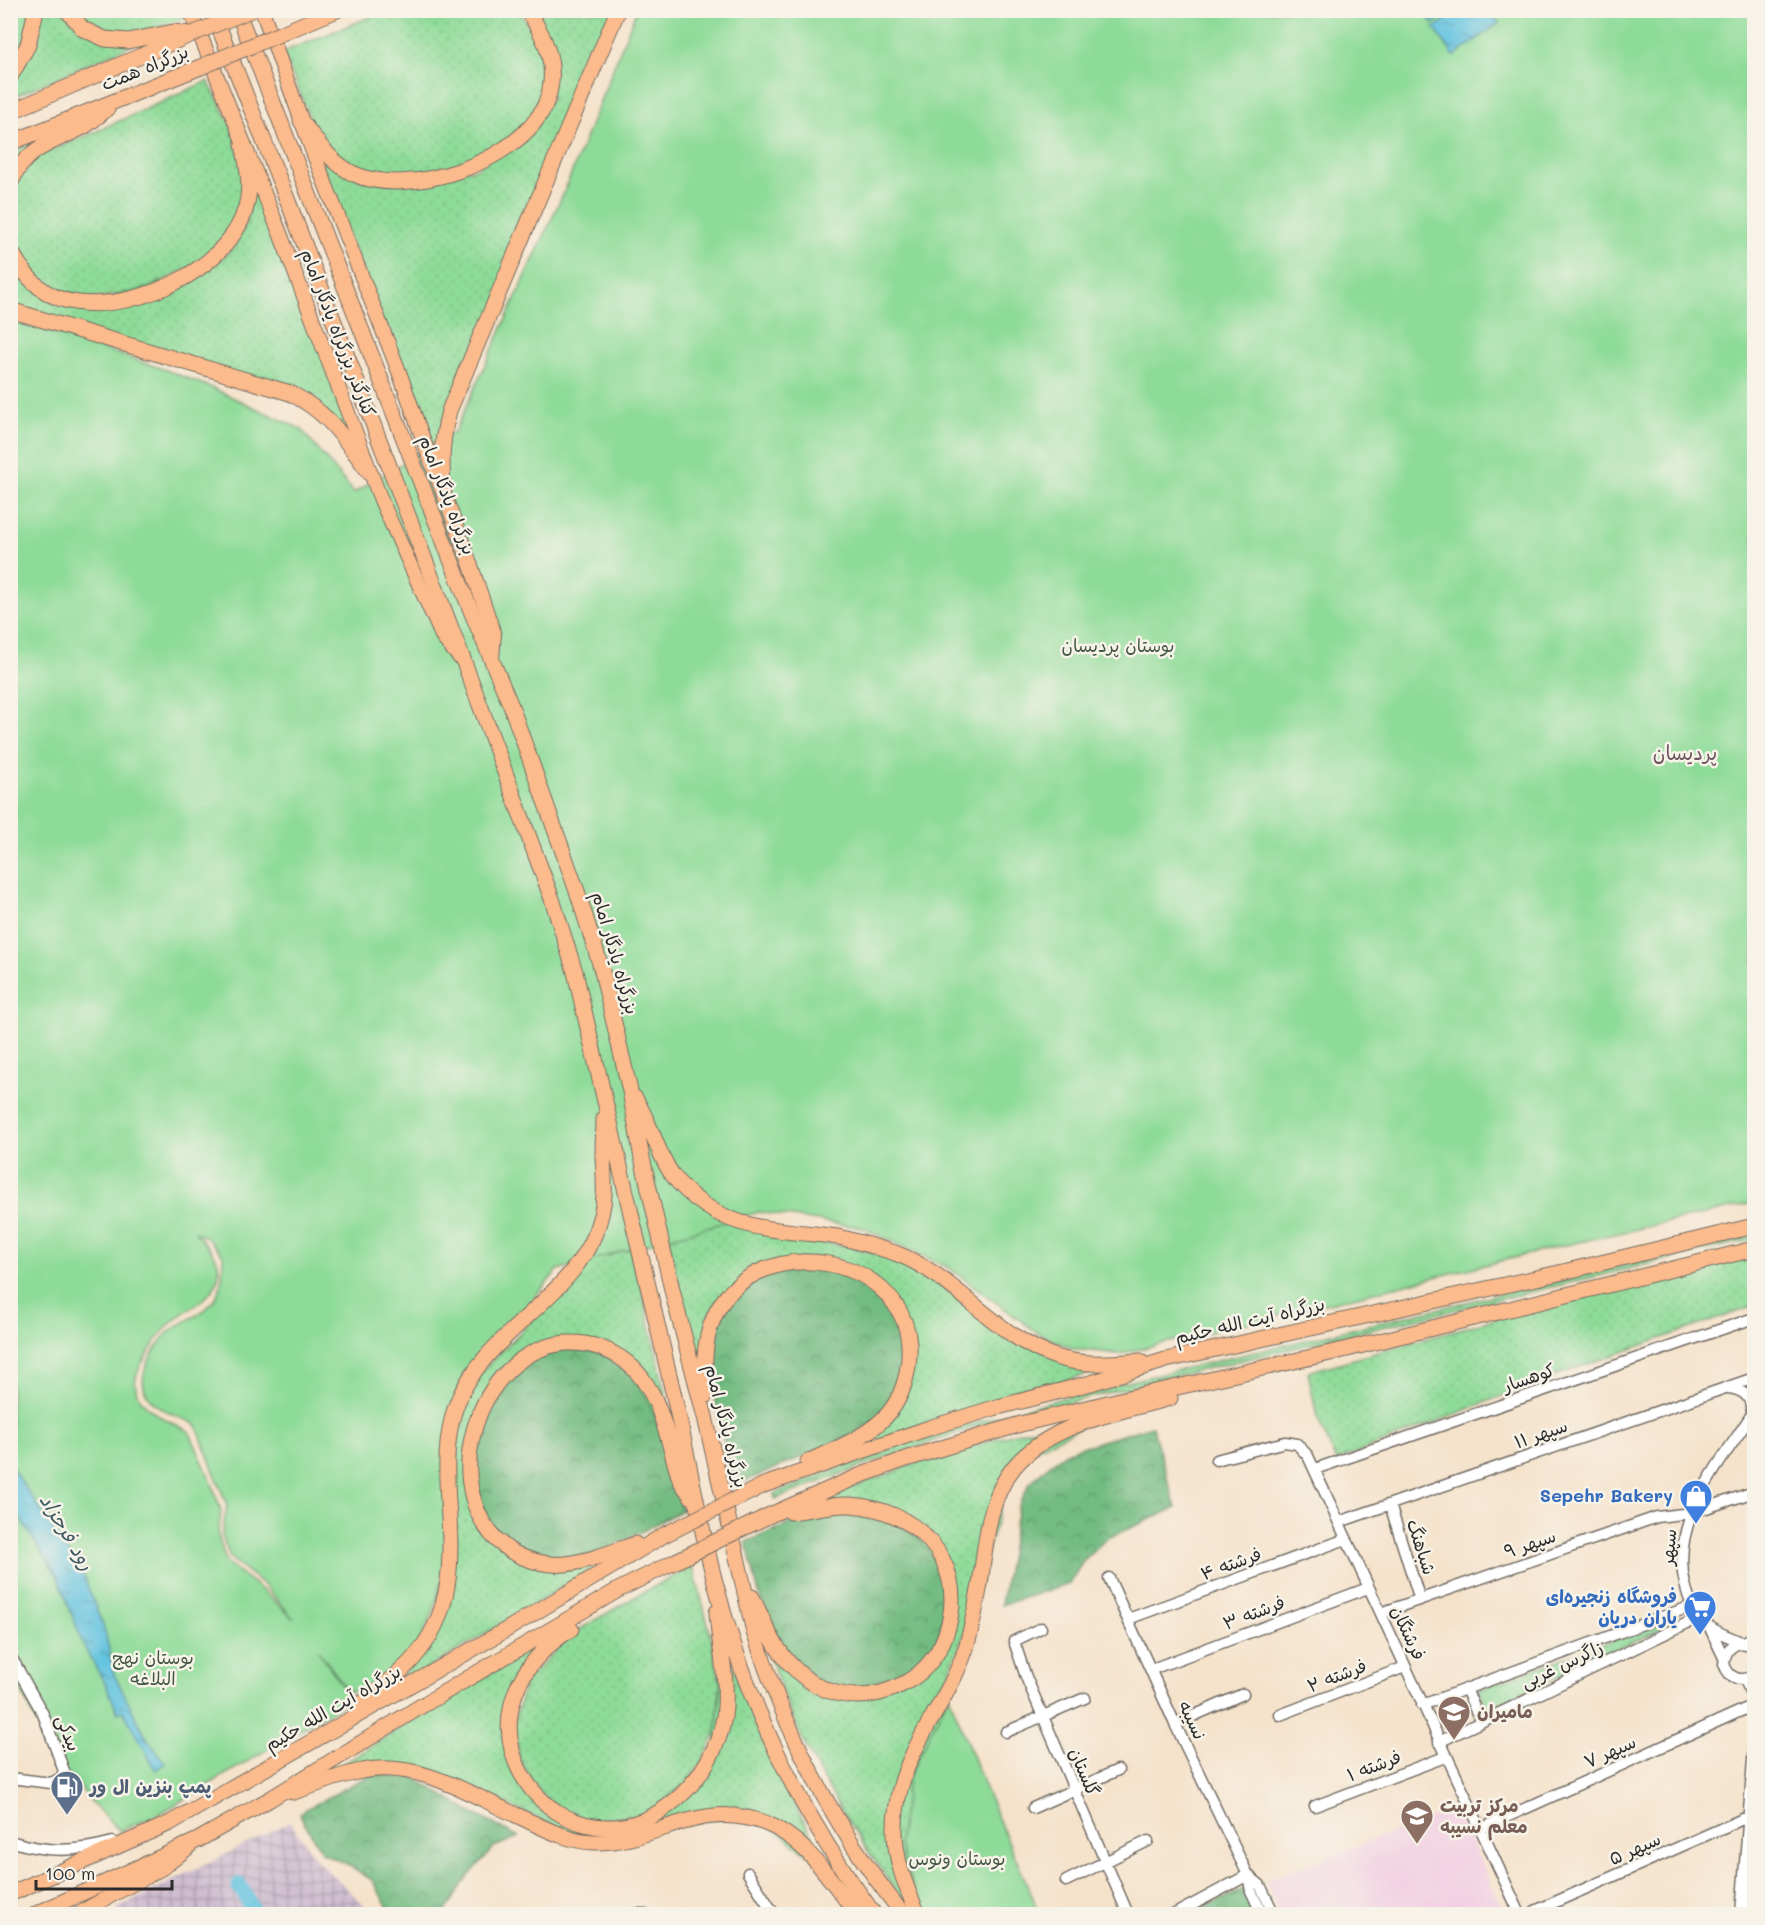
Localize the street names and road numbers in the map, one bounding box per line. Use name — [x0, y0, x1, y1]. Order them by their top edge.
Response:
street label: بزرگراه همت — [97, 39, 192, 95]
street label: کنارگذر بزرگراه یادگار امام — [293, 245, 382, 421]
street label: بزرگراه یادگار امام — [411, 431, 482, 559]
street label: بزرگراه یادگار امام — [584, 889, 645, 1018]
street label: بزرگراه آیت الله حکیم — [1173, 1291, 1328, 1352]
street label: کوهسار — [1497, 1357, 1558, 1398]
street label: بزرگراه یادگار امام — [697, 1362, 754, 1491]
street label: سپهر ۱۱ — [1511, 1413, 1571, 1454]
street label: شباهنگ — [1402, 1516, 1442, 1578]
street label: سپهر ۹ — [1501, 1523, 1559, 1564]
street label: سپهر — [1654, 1528, 1683, 1568]
street label: فرشته ۴ — [1197, 1541, 1264, 1585]
street label: فرشته ۳ — [1219, 1589, 1288, 1635]
street label: فرشتگان — [1386, 1602, 1432, 1664]
street label: زاگرس غربی — [1517, 1635, 1607, 1694]
street label: فرشته ۲ — [1303, 1653, 1370, 1697]
street label: بزرگراه آیت الله حکیم — [260, 1658, 406, 1758]
street label: نسیبه — [1173, 1696, 1212, 1743]
street label: بیدکی — [51, 1711, 87, 1754]
street label: سپهر ۷ — [1580, 1729, 1640, 1774]
street label: گلستان — [1064, 1744, 1106, 1800]
street label: فرشته ۱ — [1343, 1744, 1404, 1786]
street label: سپهر ۵ — [1605, 1826, 1665, 1871]

